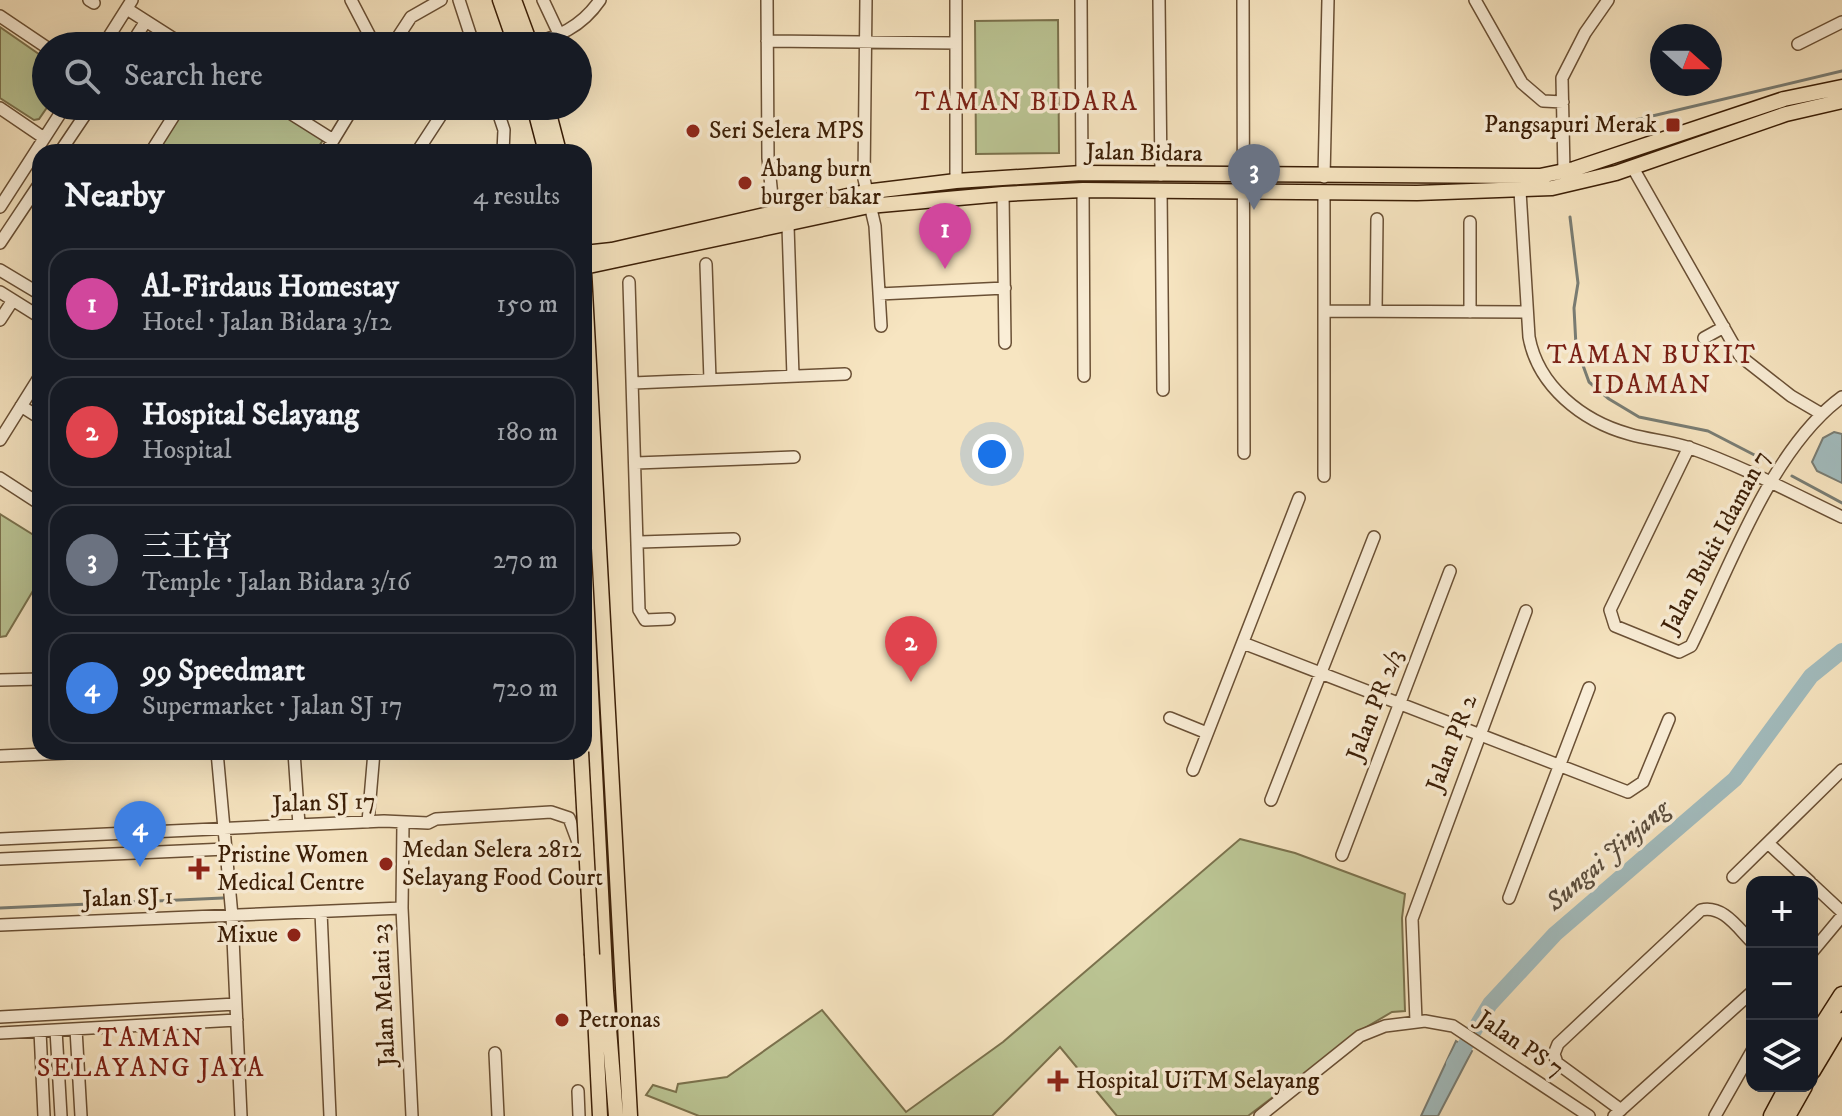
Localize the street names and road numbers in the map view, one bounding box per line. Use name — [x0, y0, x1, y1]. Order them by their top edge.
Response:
street label: Jalan Bidara — [1083, 137, 1204, 169]
street label: Jalan Bukit Idaman 7 — [1654, 446, 1777, 640]
street label: Jalan PR 2/3 — [1339, 645, 1410, 767]
street label: Jalan PR 2 — [1419, 690, 1484, 797]
street label: Jalan SJ 17 — [270, 786, 376, 820]
street label: Jalan SJ 1 — [80, 881, 174, 915]
street label: Jalan Melati 23 — [365, 923, 403, 1069]
street label: Jalan PS 7 — [1469, 1003, 1569, 1084]

